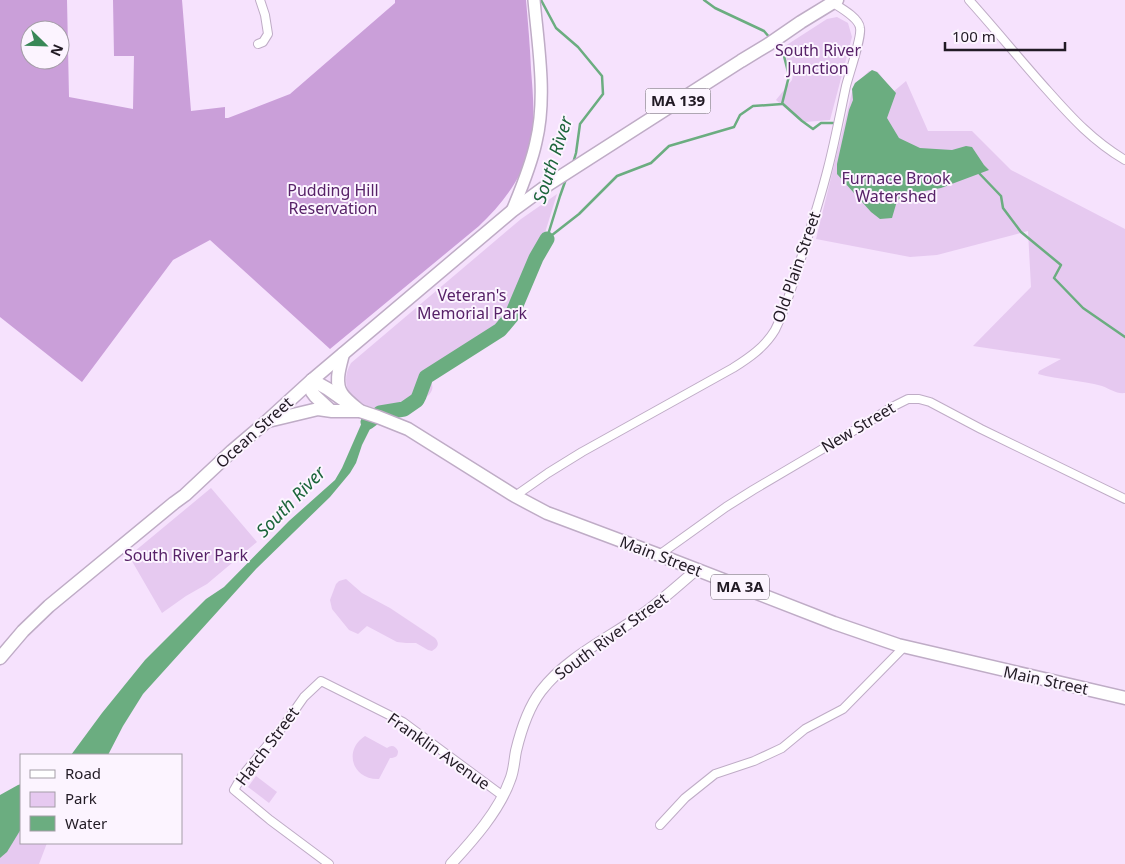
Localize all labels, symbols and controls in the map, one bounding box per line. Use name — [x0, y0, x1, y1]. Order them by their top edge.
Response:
north arrow — [20, 20, 70, 70]
scale bar — [945, 20, 1065, 52]
text: 100 m — [952, 26, 996, 46]
park label: South River Junction — [775, 39, 861, 79]
text: N — [46, 41, 68, 59]
road number: MA 139 — [646, 88, 710, 114]
water label: South River — [527, 112, 578, 206]
park label: Furnace Brook Watershed — [841, 167, 951, 207]
park label: Pudding Hill Reservation — [287, 179, 379, 219]
street label: Old Plain Street — [767, 208, 825, 326]
park label: Veteran's Memorial Park — [417, 284, 527, 324]
street label: Ocean Street — [211, 391, 298, 473]
street label: New Street — [817, 396, 899, 458]
water label: South River — [250, 460, 331, 542]
street label: Main Street — [617, 530, 705, 582]
park label: South River Park — [124, 544, 248, 566]
road number: MA 3A — [711, 574, 769, 600]
street label: South River Street — [550, 587, 672, 685]
street label: Main Street — [1001, 660, 1091, 700]
street label: Hatch Street — [230, 702, 304, 790]
street label: Franklin Avenue — [383, 707, 495, 795]
legend — [20, 754, 182, 844]
text: Road — [65, 763, 101, 783]
text: Park — [65, 788, 97, 808]
text: Water — [65, 813, 107, 833]

